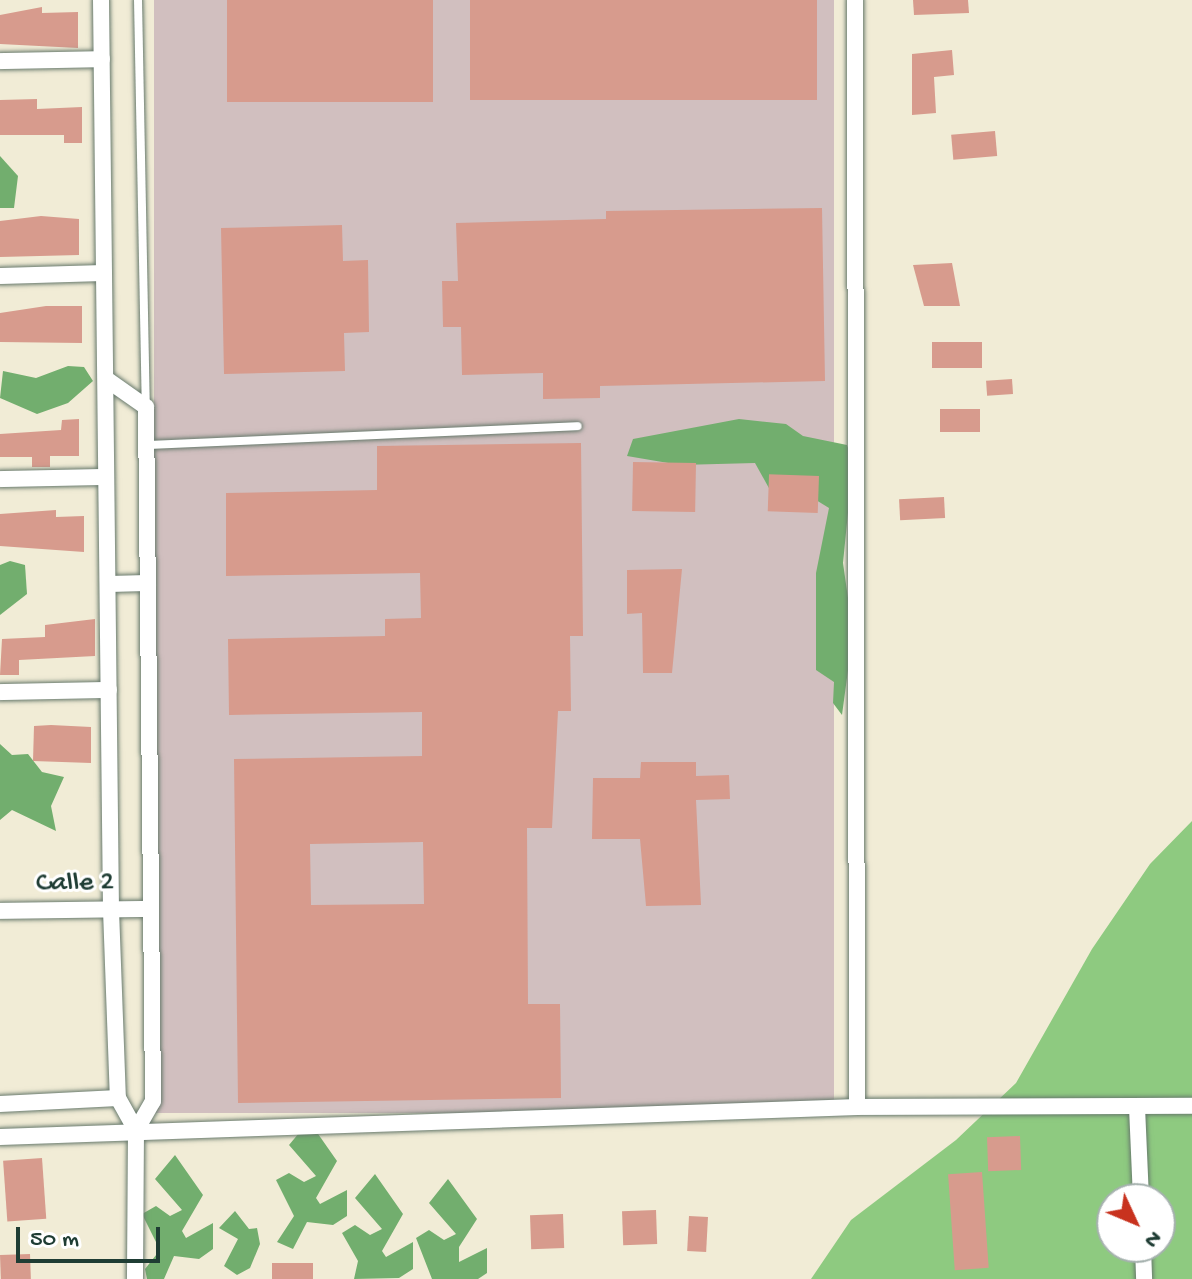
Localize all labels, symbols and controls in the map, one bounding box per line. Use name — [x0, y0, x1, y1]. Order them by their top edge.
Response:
street label: Calle 2 — [36, 867, 114, 901]
north arrow — [1096, 1183, 1176, 1263]
scale bar — [20, 1211, 164, 1261]
text: N — [1137, 1224, 1166, 1252]
text: 50 m — [30, 1226, 79, 1255]

